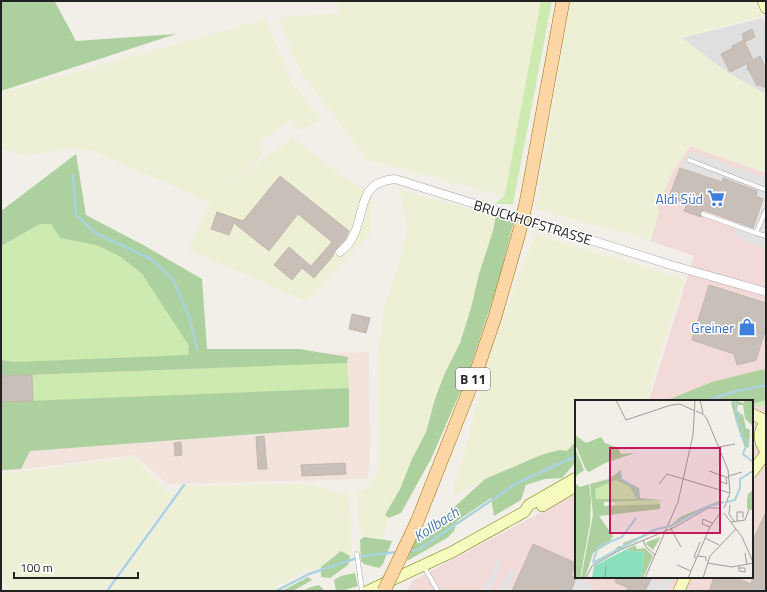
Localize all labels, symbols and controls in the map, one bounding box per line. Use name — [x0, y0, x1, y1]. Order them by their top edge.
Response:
place label: Aldi Süd — [655, 188, 703, 209]
supermarket icon: Aldi Süd — [706, 188, 726, 208]
street label: BRUCKHOFSTRASSE — [471, 194, 595, 250]
place label: Greiner — [691, 317, 734, 338]
shop icon: Greiner — [737, 317, 757, 337]
road number: B 11 — [456, 368, 490, 390]
inset map — [575, 400, 753, 578]
water label: Kollbach — [409, 500, 464, 547]
scale bar — [14, 554, 138, 580]
text: 100 m — [20, 558, 53, 577]

